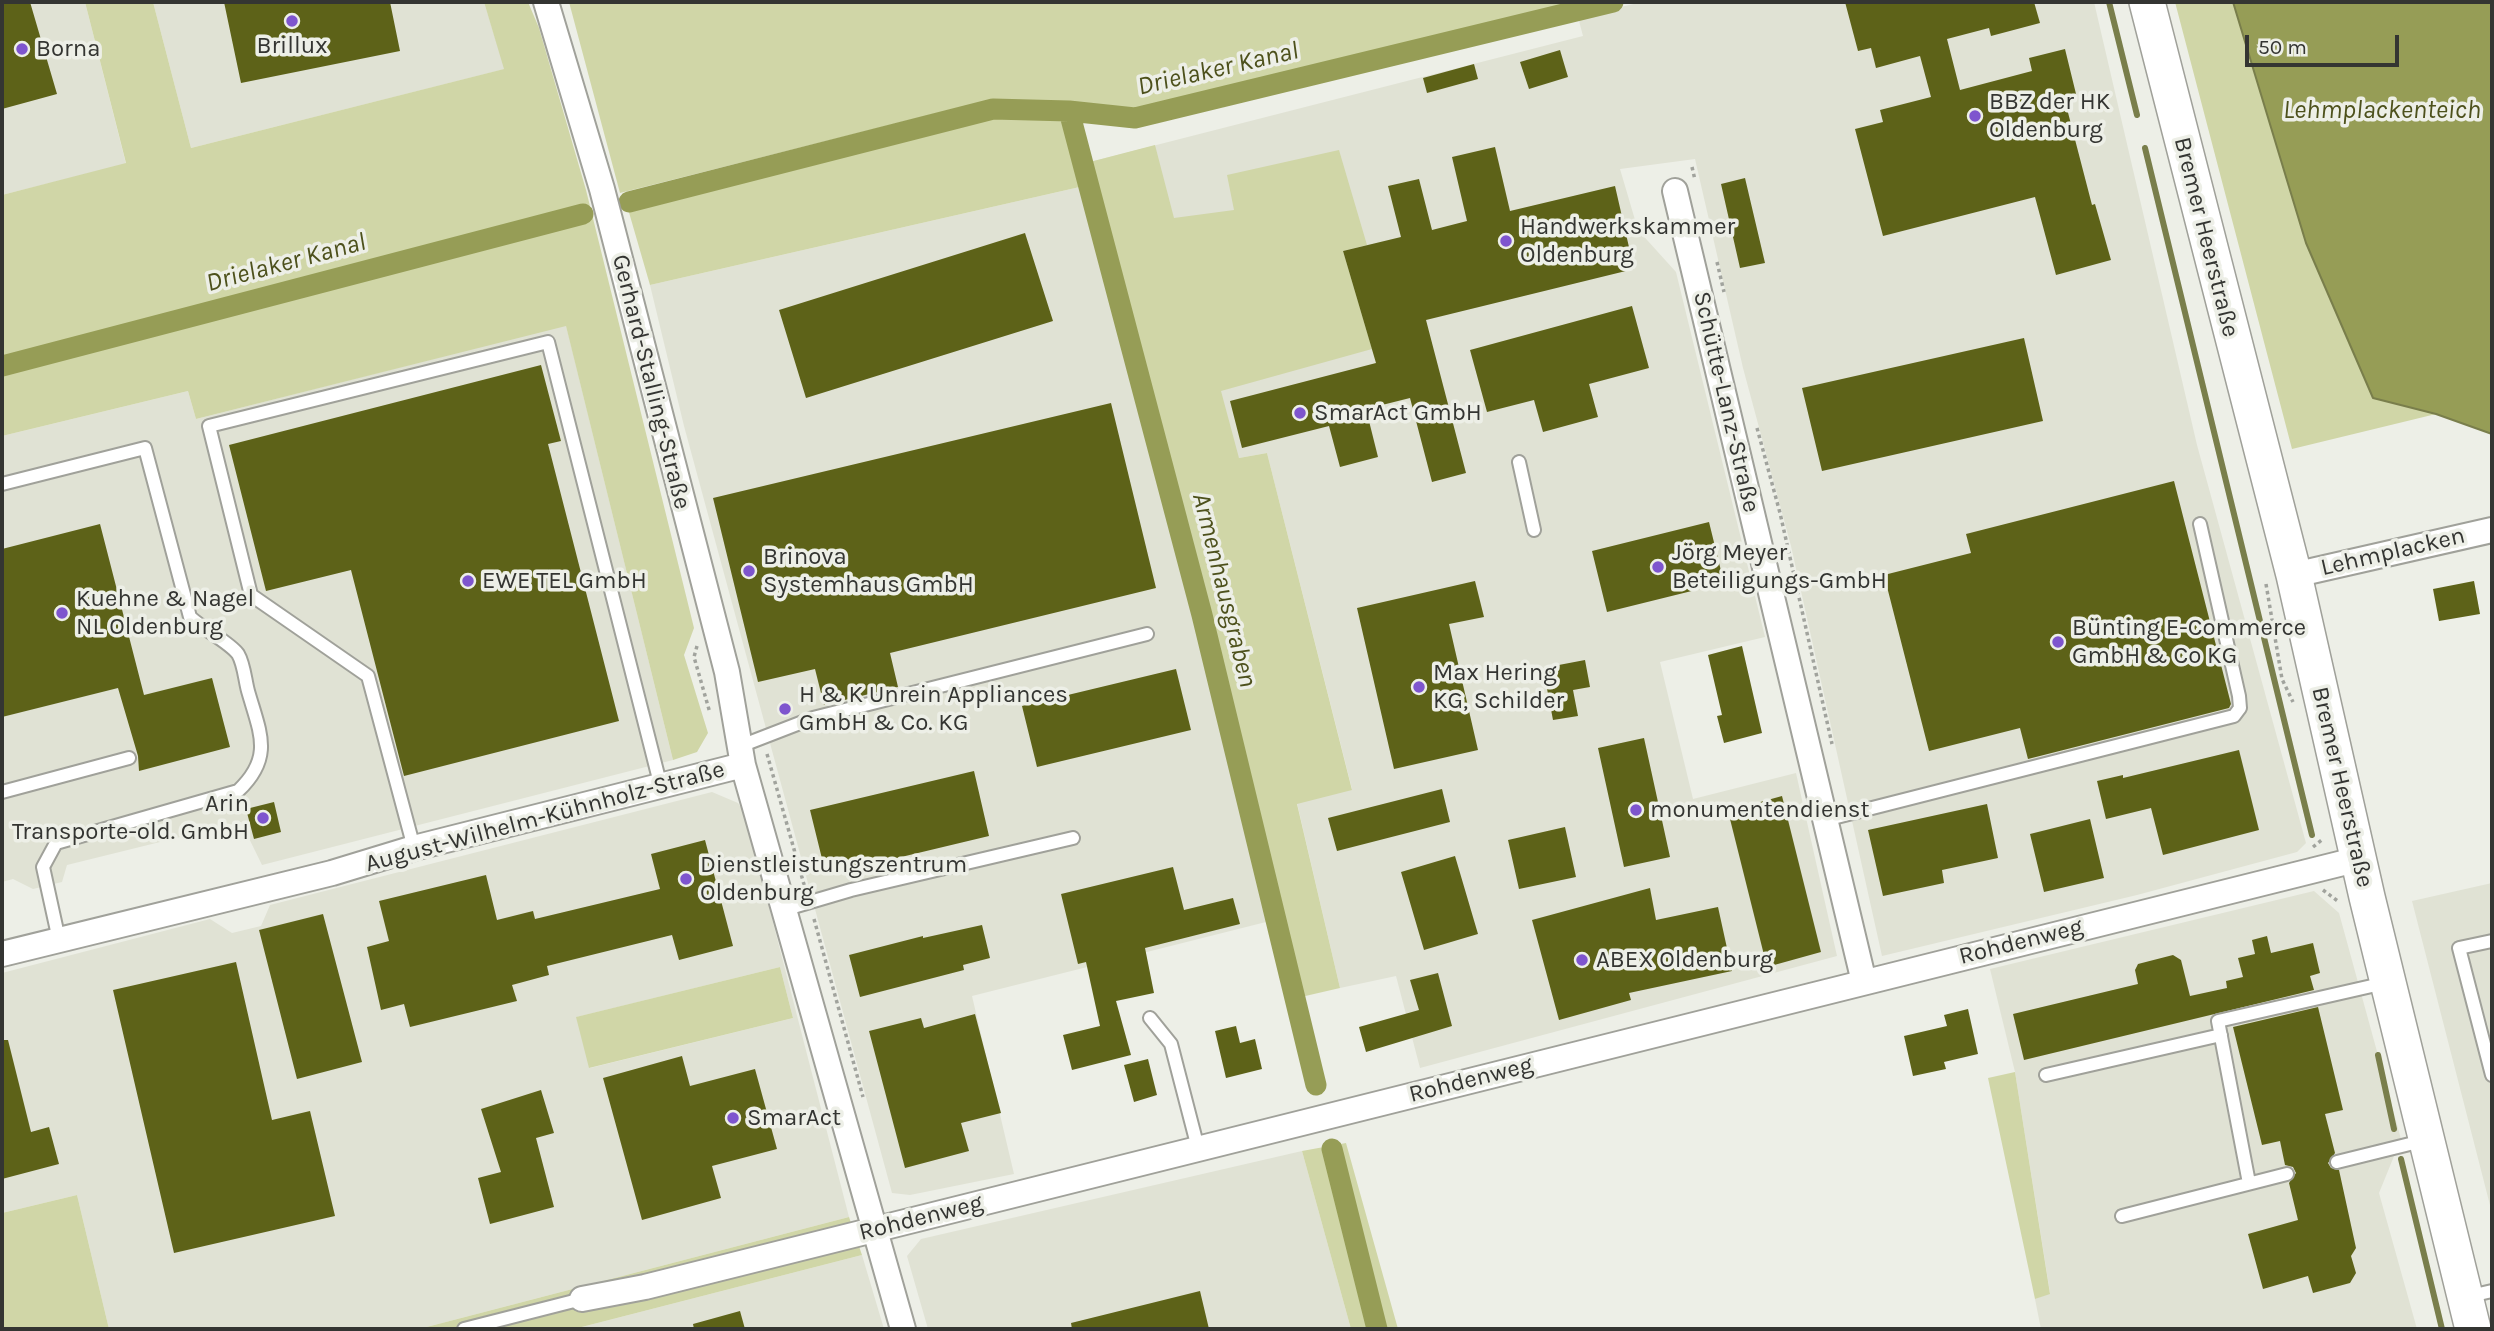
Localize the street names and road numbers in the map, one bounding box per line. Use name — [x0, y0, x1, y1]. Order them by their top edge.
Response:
street label: Bremer Heerstraße — [2167, 134, 2245, 340]
street label: Gerhard-Stalling-Straße — [605, 252, 697, 512]
street label: Schütte-Lanz-Straße — [1687, 289, 1765, 515]
street label: Lehmplacken — [2318, 521, 2468, 583]
street label: Bremer Heerstraße — [2305, 684, 2379, 890]
street label: August-Wilhelm-Kühnholz-Straße — [362, 755, 728, 879]
street label: Rohdenweg — [1956, 913, 2086, 971]
street label: Rohdenweg — [1406, 1051, 1536, 1109]
street label: Rohdenweg — [856, 1189, 986, 1247]

